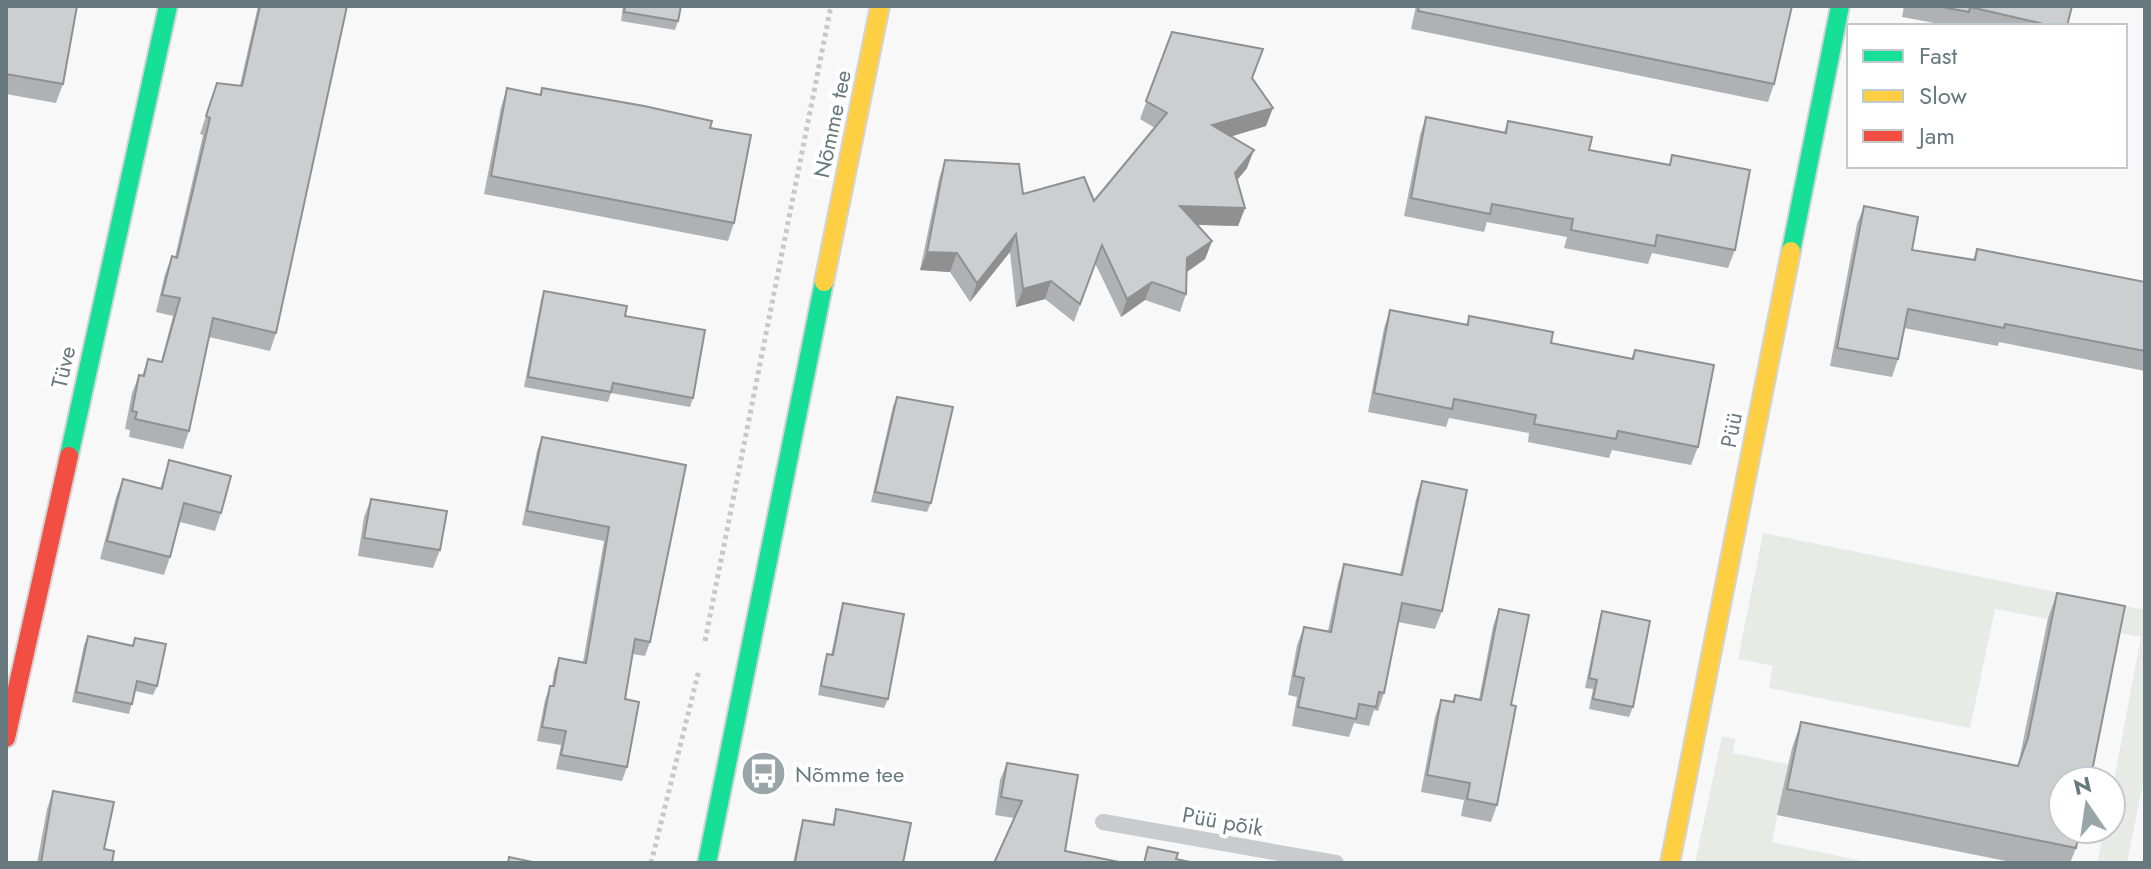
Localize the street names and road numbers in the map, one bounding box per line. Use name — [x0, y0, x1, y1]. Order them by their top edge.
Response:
street label: Nõmme tee — [805, 67, 859, 181]
street label: Tüve — [43, 343, 83, 391]
street label: Püü — [1712, 410, 1750, 450]
street label: Püü põik — [1180, 798, 1266, 844]

